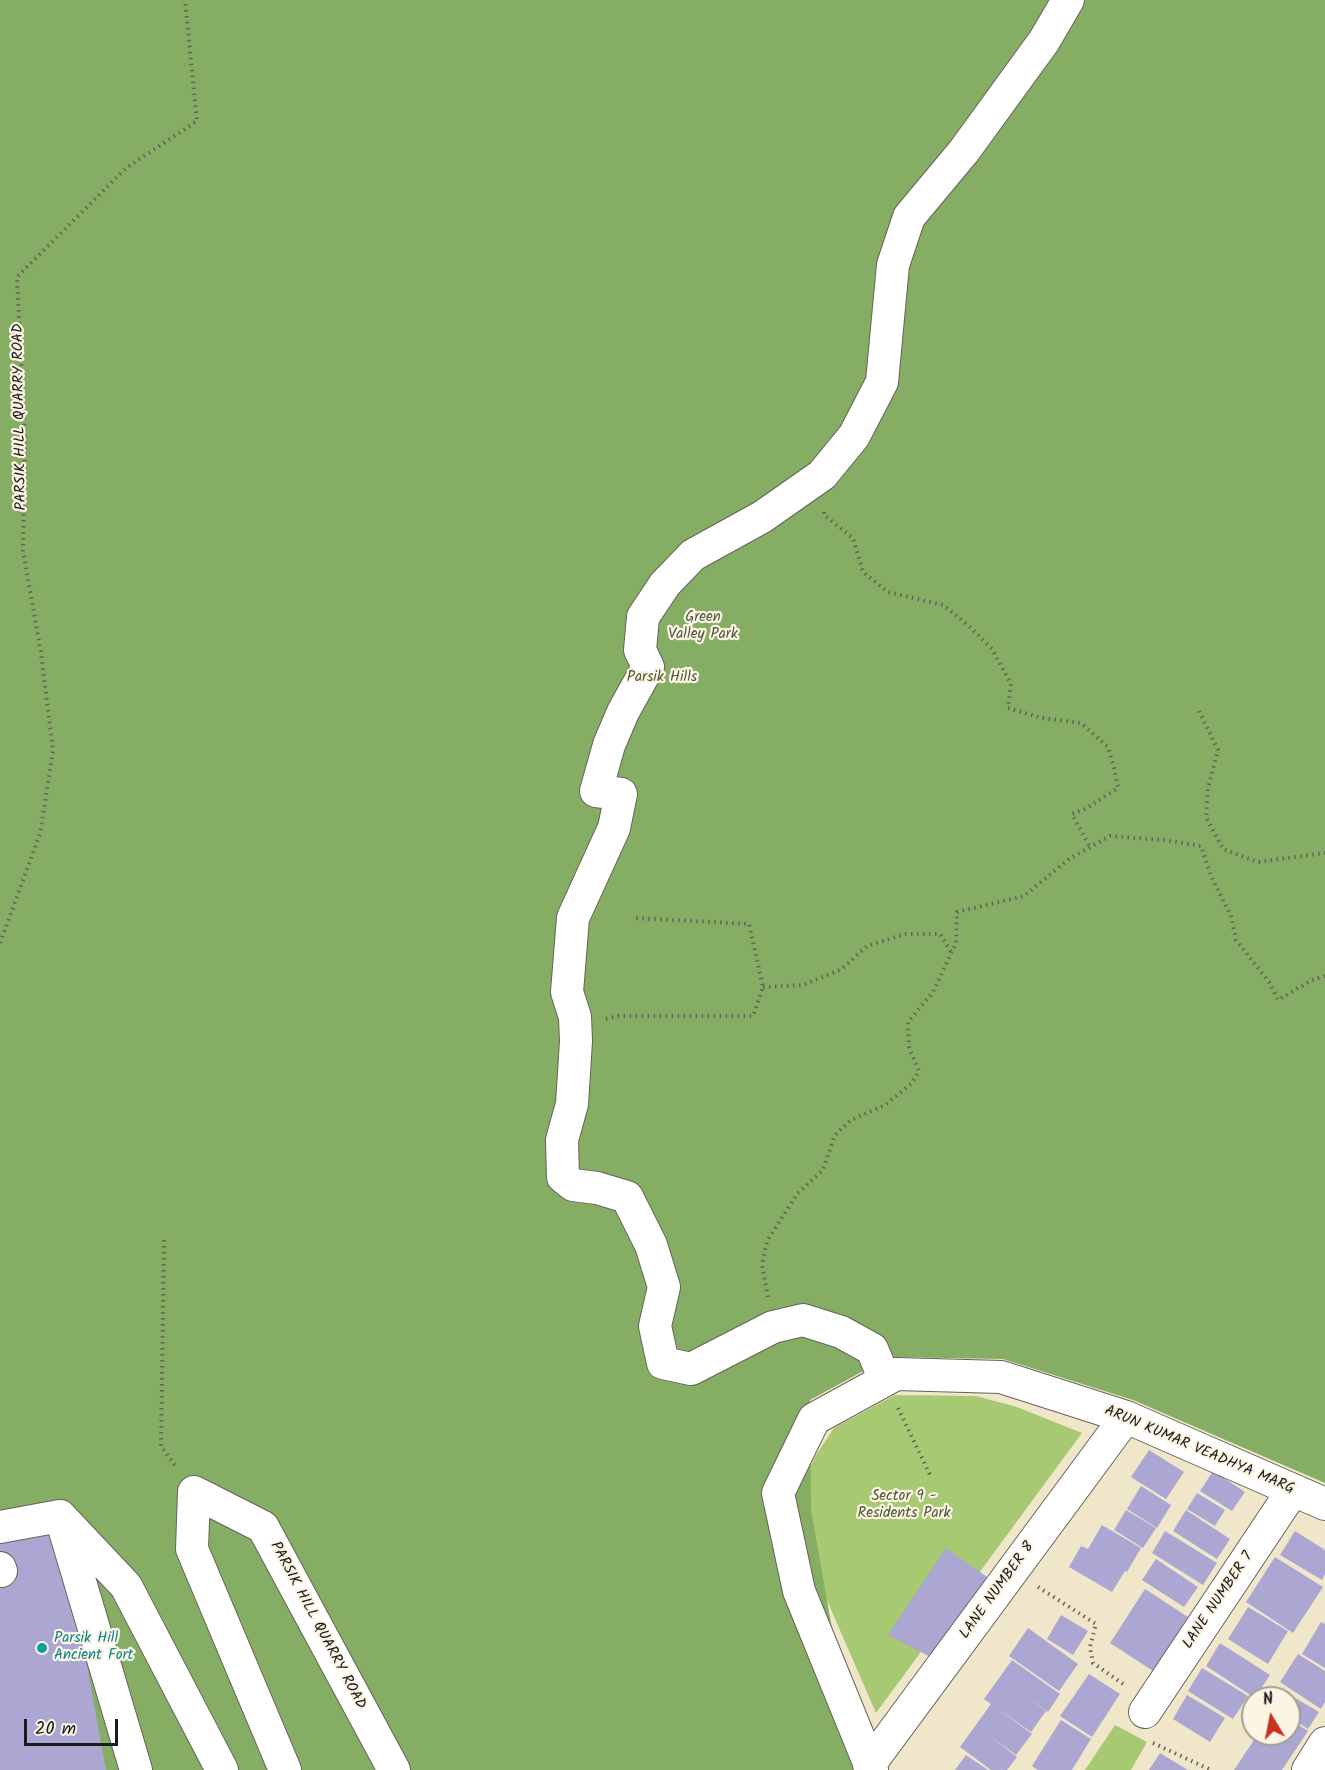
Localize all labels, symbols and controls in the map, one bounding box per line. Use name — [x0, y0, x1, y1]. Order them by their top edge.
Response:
street label: PARSIK HILL QUARRY ROAD — [10, 323, 32, 511]
park label: Green Valley Park — [668, 609, 738, 644]
park label: Parsik Hills — [627, 669, 697, 687]
street label: ARUN KUMAR VEADHYA MARG — [1101, 1403, 1297, 1499]
park label: Sector 9 - Residents Park — [857, 1488, 951, 1523]
street label: PARSIK HILL QUARRY ROAD — [265, 1539, 369, 1713]
street label: LANE NUMBER 8 — [957, 1539, 1039, 1643]
street label: LANE NUMBER 7 — [1180, 1549, 1258, 1653]
place label: Parsik Hill Ancient Fort — [54, 1630, 133, 1665]
marker: Parsik Hill Ancient Fort — [35, 1641, 49, 1655]
north arrow — [1241, 1686, 1301, 1746]
text: N — [1261, 1687, 1275, 1713]
scale bar — [27, 1707, 122, 1745]
text: 20 m — [35, 1715, 76, 1744]

